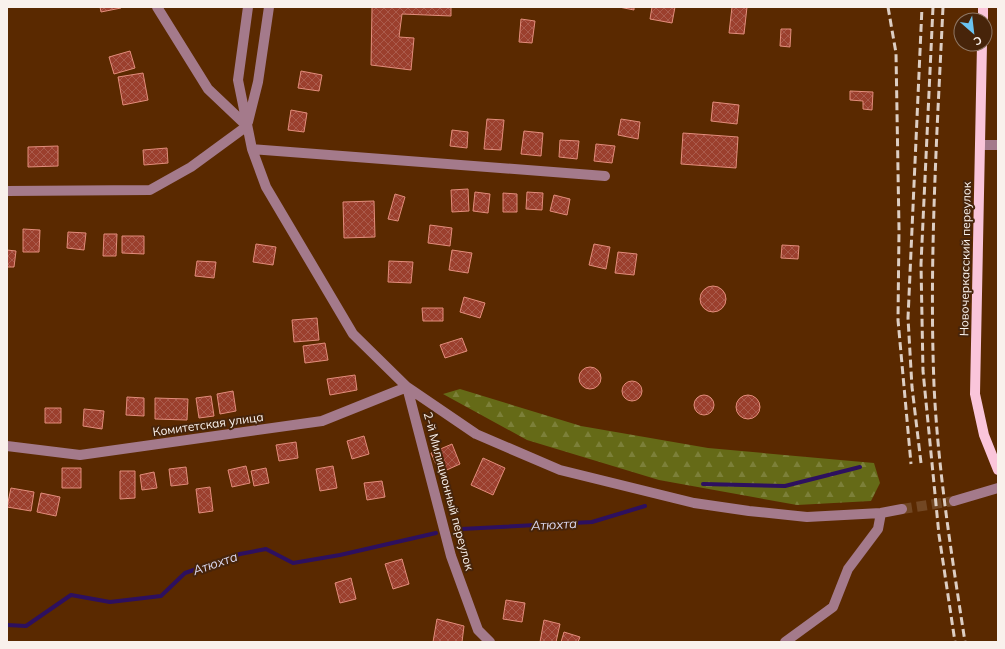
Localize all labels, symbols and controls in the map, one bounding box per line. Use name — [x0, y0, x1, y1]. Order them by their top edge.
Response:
north arrow — [953, 12, 993, 52]
text: С — [971, 33, 984, 49]
street label: Новочеркасский переулок — [956, 181, 974, 336]
street label: Комитетская улица — [151, 409, 265, 439]
street label: 2-й Милиционный переулок — [421, 410, 478, 572]
water label: Атюхта — [530, 515, 578, 533]
water label: Атюхта — [190, 548, 239, 578]

